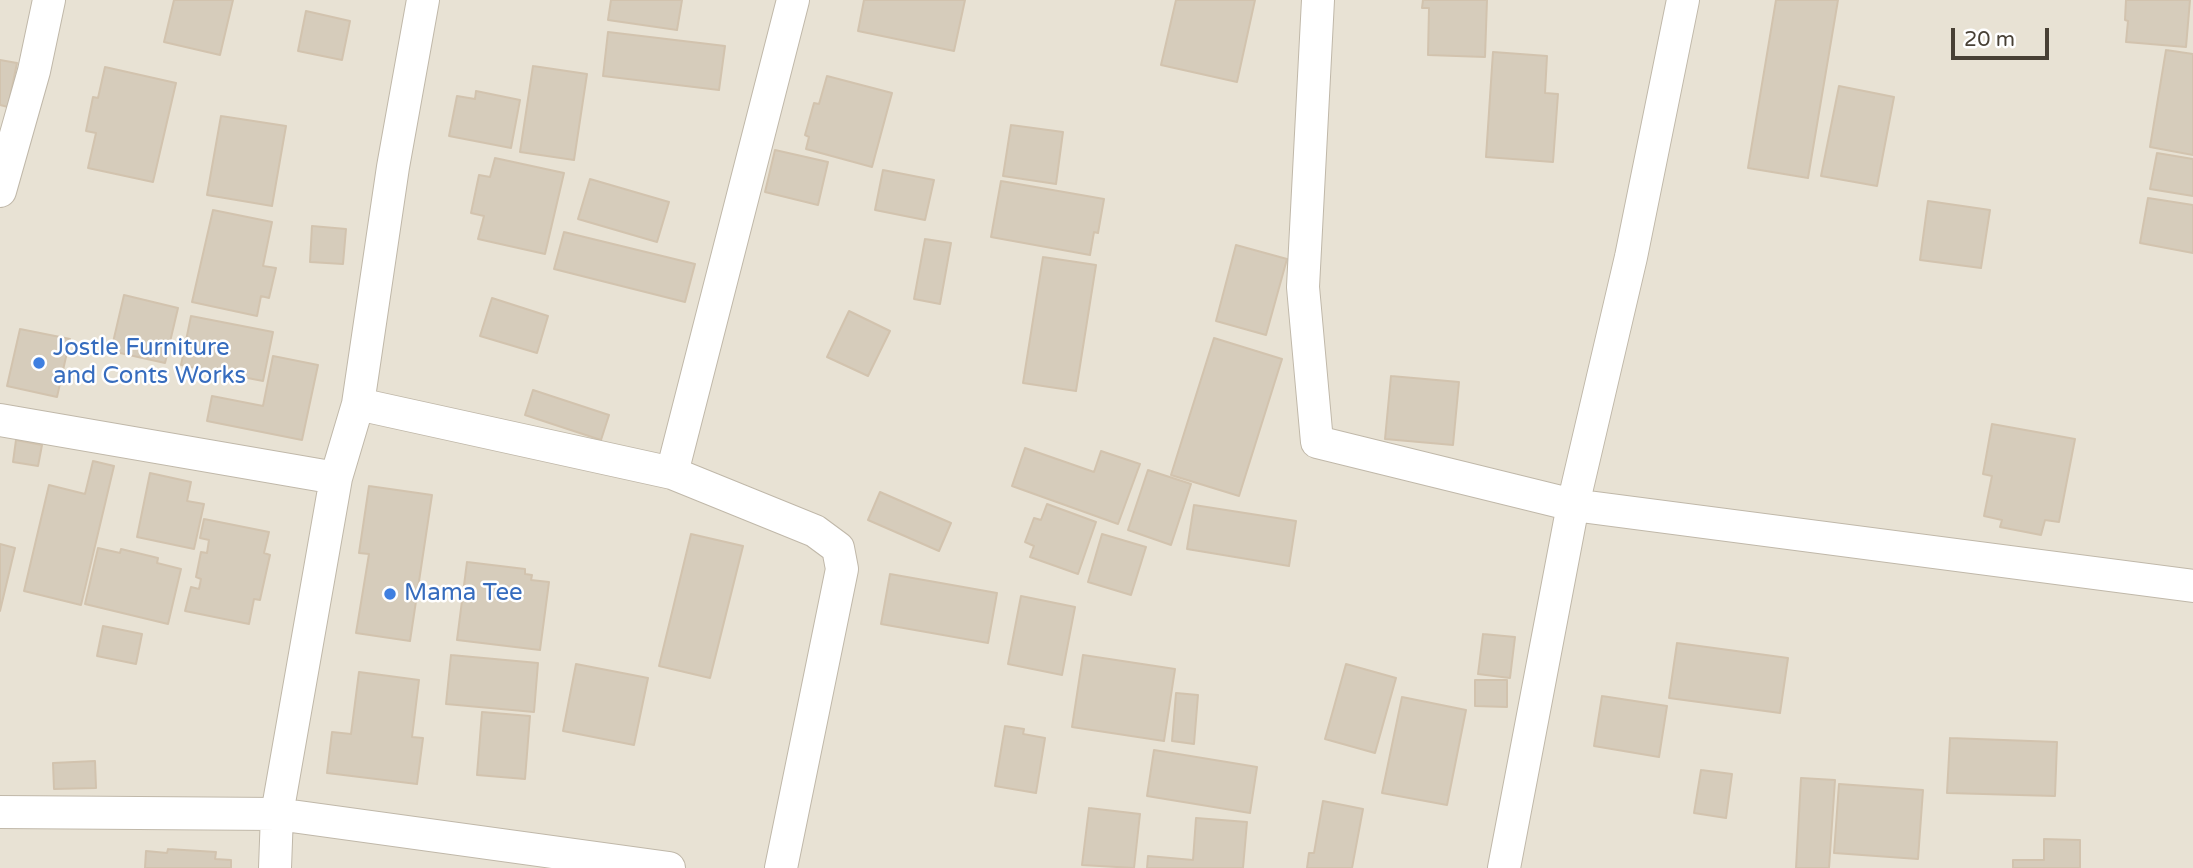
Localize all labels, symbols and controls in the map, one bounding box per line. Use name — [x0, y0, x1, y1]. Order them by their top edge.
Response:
scale bar — [1955, 14, 2053, 58]
text: 20 m — [1964, 27, 2015, 52]
place label: Jostle Furniture and Conts Works — [53, 335, 246, 391]
marker: Jostle Furniture and Conts Works — [31, 355, 47, 371]
place label: Mama Tee — [404, 580, 523, 608]
marker: Mama Tee — [382, 586, 398, 602]

